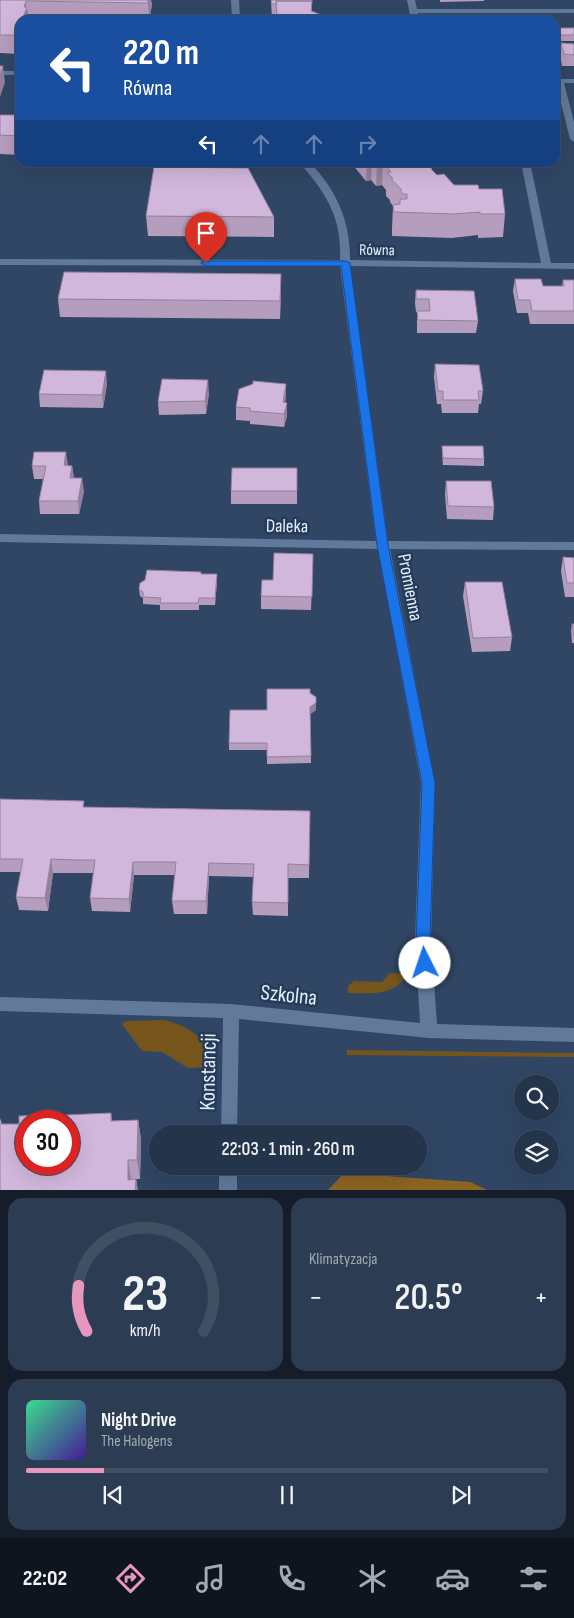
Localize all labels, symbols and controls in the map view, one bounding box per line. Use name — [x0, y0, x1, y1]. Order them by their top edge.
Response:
text: 220 m — [123, 32, 199, 75]
icon: left — [40, 35, 105, 100]
text: Równa — [123, 75, 172, 102]
icon: left — [194, 130, 222, 158]
icon: ahead — [247, 130, 275, 158]
icon: ahead — [300, 130, 328, 158]
icon: right — [353, 130, 381, 158]
pin — [185, 212, 227, 263]
icon: arrive — [192, 219, 220, 247]
street label: Równa — [359, 241, 395, 260]
street label: Daleka — [266, 515, 308, 538]
street label: Promienna — [392, 552, 427, 623]
position arrow — [398, 936, 450, 988]
street label: Szkolna — [259, 979, 318, 1012]
street label: Konstancji — [194, 1033, 223, 1111]
map controls — [514, 1075, 559, 1175]
button: search — [514, 1075, 559, 1120]
speed limit sign: 30 — [15, 1110, 80, 1175]
button: layers — [514, 1130, 559, 1175]
text: 22:03 · 1 min · 260 m — [221, 1138, 355, 1161]
text: Klimatyzacja — [309, 1250, 378, 1269]
text: 23 — [122, 1263, 169, 1326]
text: 20.5° — [394, 1275, 463, 1320]
text: − — [309, 1281, 323, 1314]
text: + — [534, 1281, 548, 1314]
text: km/h — [130, 1320, 161, 1341]
text: Night Drive — [101, 1409, 176, 1432]
text: The Halogens — [101, 1432, 172, 1451]
icon: previous — [99, 1481, 127, 1509]
icon: pause — [273, 1481, 301, 1509]
icon: next — [447, 1481, 475, 1509]
icon: directions — [113, 1561, 148, 1596]
icon: music — [193, 1561, 228, 1596]
icon: phone — [274, 1561, 309, 1596]
icon: climate — [355, 1561, 390, 1596]
icon: car — [435, 1561, 470, 1596]
icon: filters — [516, 1561, 551, 1596]
text: 22:02 — [23, 1565, 67, 1592]

